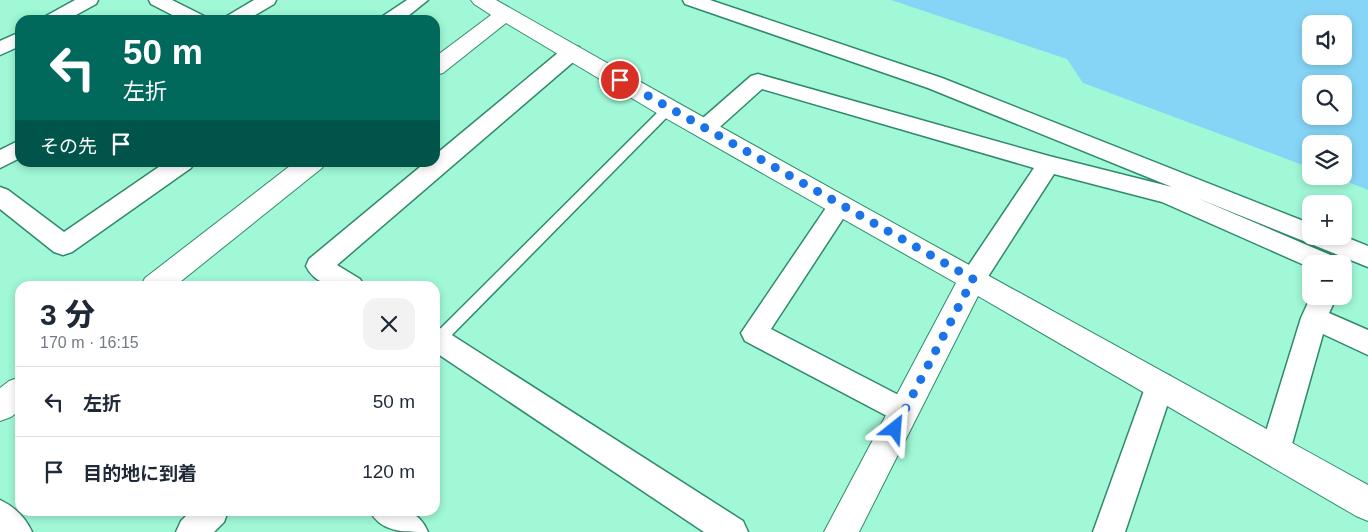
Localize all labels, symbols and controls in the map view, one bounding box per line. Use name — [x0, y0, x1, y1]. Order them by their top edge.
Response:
map controls — [1302, 15, 1352, 305]
button: sound — [1302, 15, 1352, 65]
text: 50 m — [123, 32, 203, 71]
icon: left — [40, 35, 105, 100]
pin — [599, 59, 641, 101]
icon: arrive — [606, 66, 634, 94]
button: search — [1302, 75, 1352, 125]
text: 左折 — [123, 79, 167, 104]
icon: arrive — [107, 130, 135, 158]
button: layers — [1302, 135, 1352, 185]
text: その先 — [40, 136, 97, 157]
button: + — [1302, 195, 1352, 245]
button: − — [1302, 255, 1352, 305]
text: 3 分 — [40, 298, 95, 331]
button: close — [363, 298, 415, 350]
text: 170 m · 16:15 — [40, 334, 139, 351]
icon: left — [40, 388, 68, 416]
text: 50 m — [373, 391, 415, 412]
text: 左折 — [83, 393, 121, 414]
position arrow — [868, 402, 920, 454]
icon: arrive — [40, 458, 68, 486]
text: 120 m — [362, 461, 415, 482]
text: 目的地に到着 — [83, 463, 197, 484]

